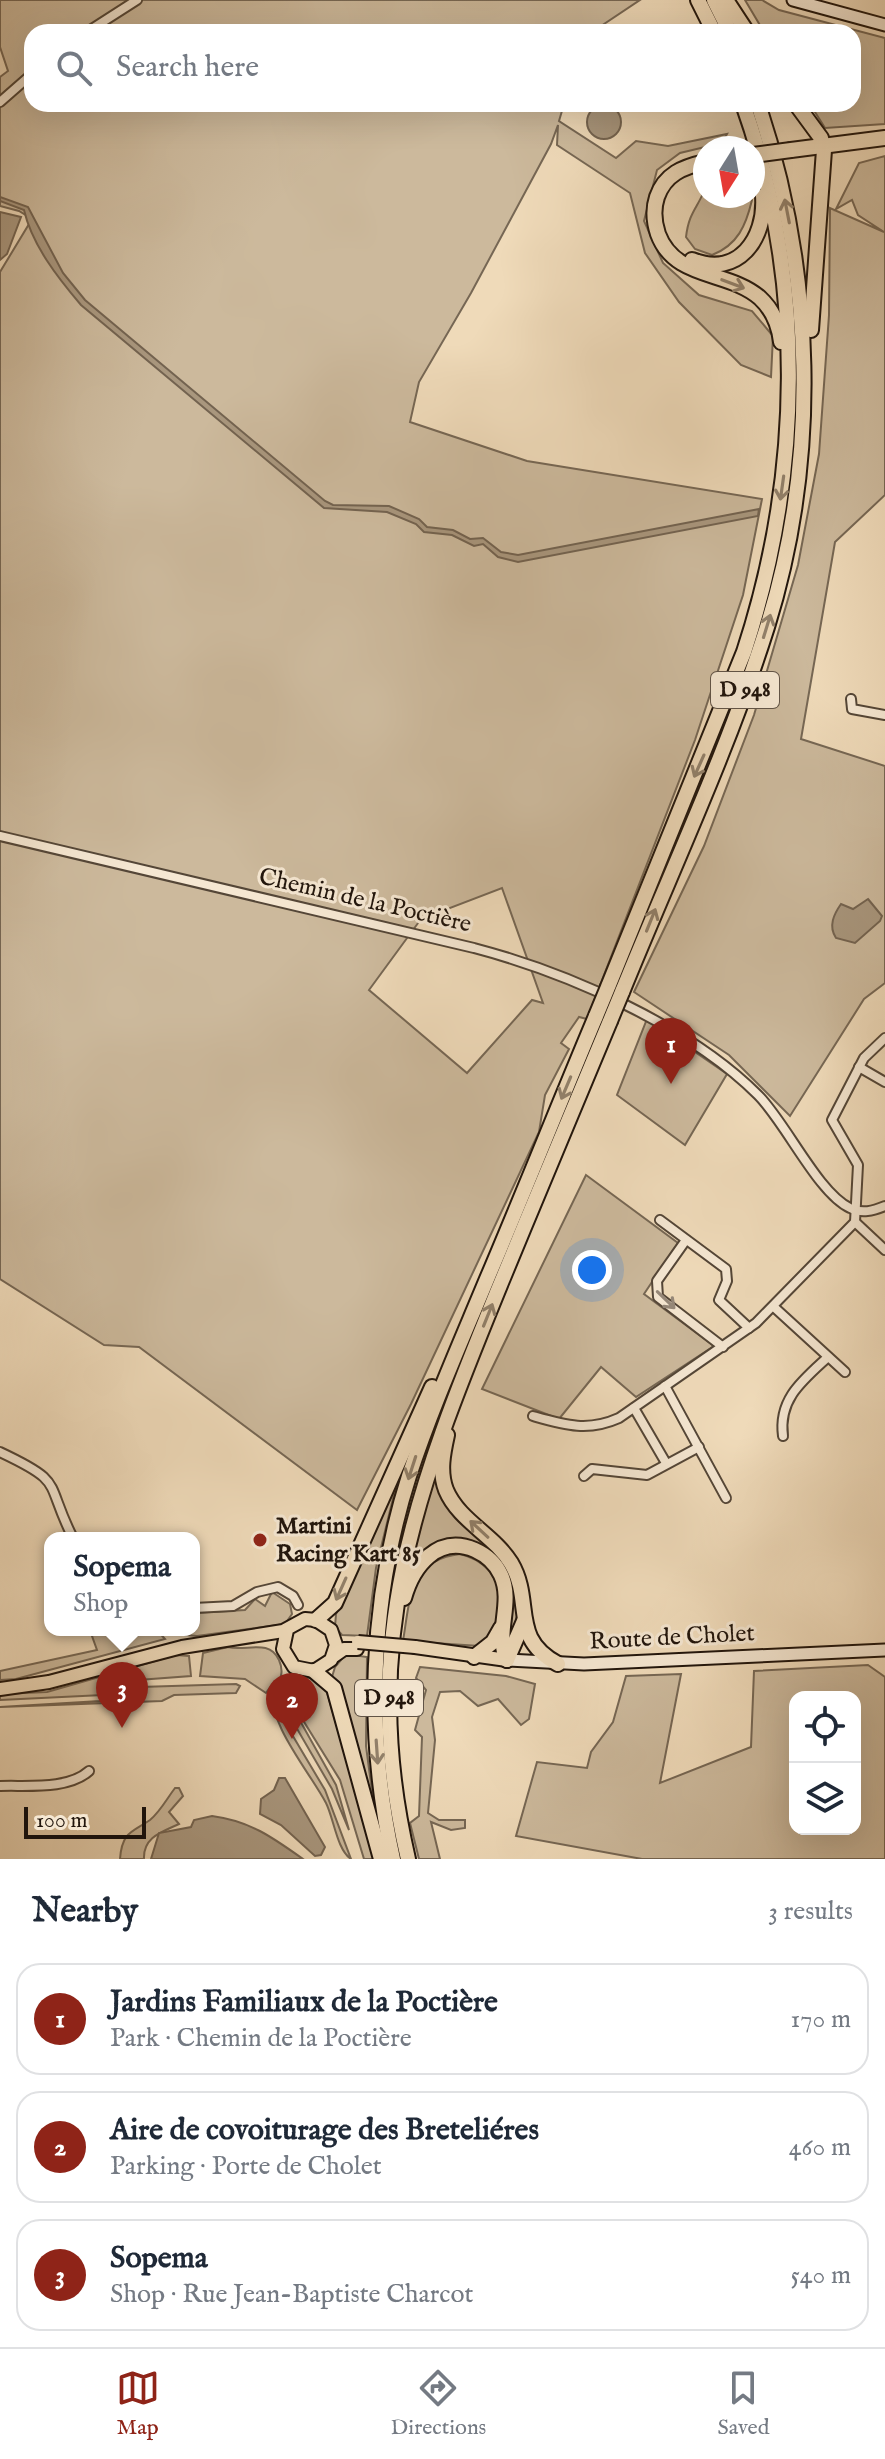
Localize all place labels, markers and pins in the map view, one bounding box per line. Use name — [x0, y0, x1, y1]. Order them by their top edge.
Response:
pin: 1 — [645, 1018, 697, 1084]
place label: Martini Racing Kart 85 — [276, 1511, 421, 1570]
marker: Martini Racing Kart 85 — [251, 1531, 269, 1549]
pin: 3 — [96, 1662, 148, 1728]
pin: 2 — [266, 1673, 318, 1739]

